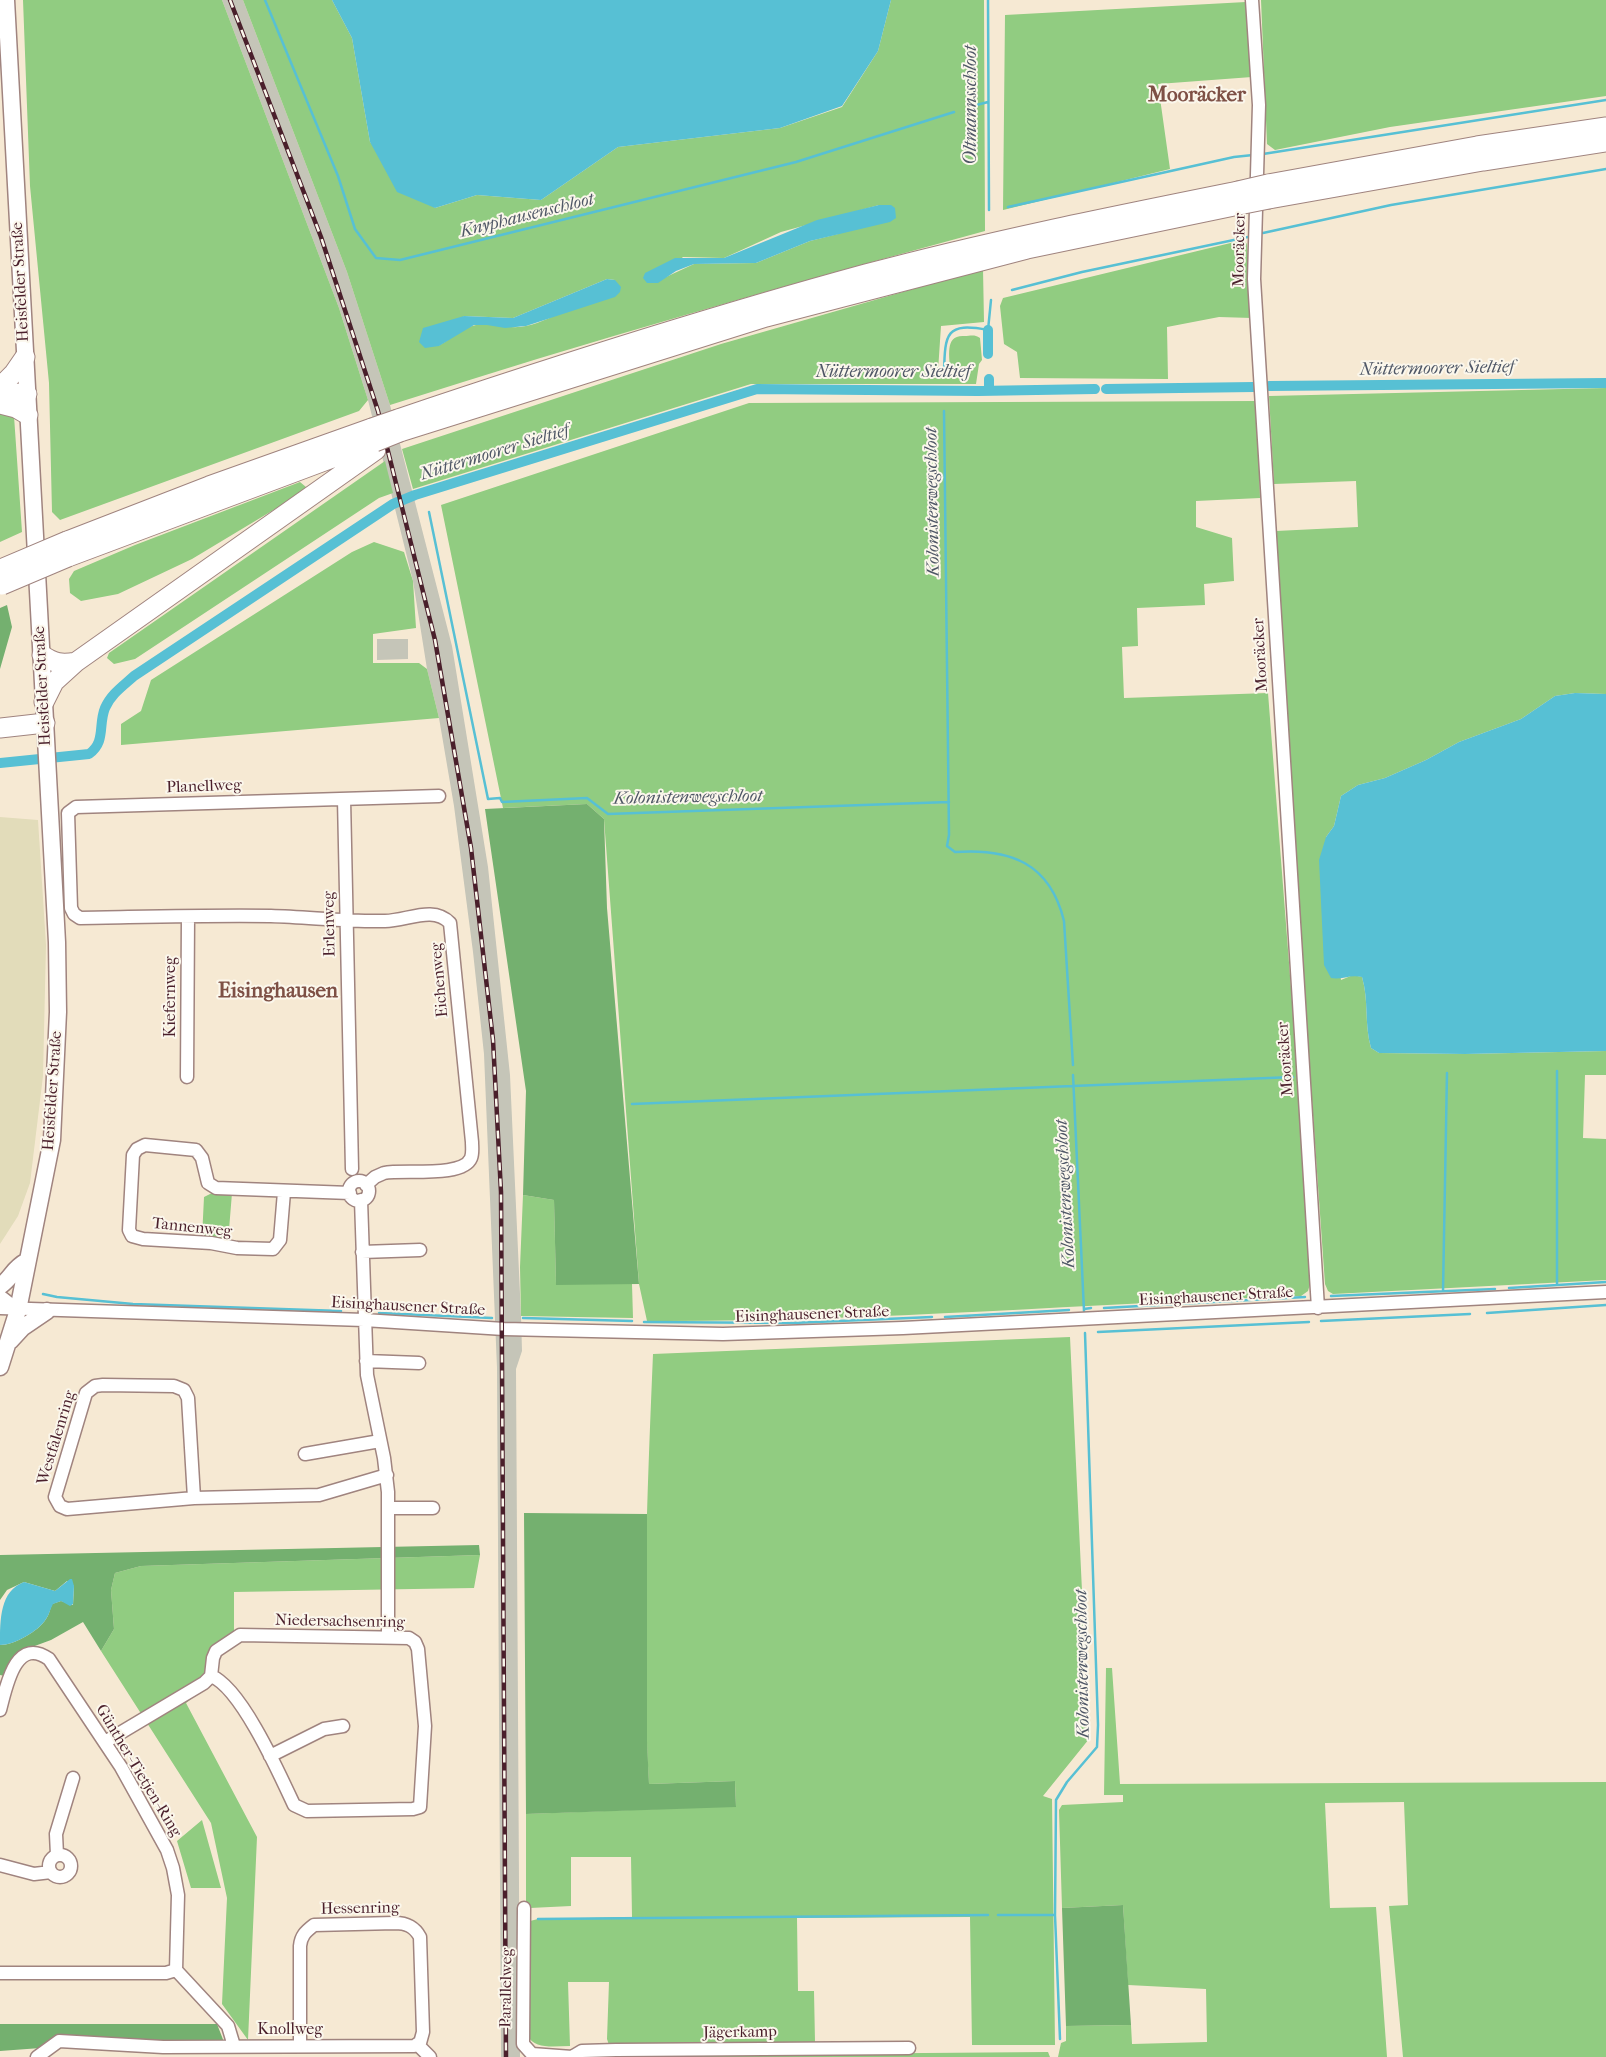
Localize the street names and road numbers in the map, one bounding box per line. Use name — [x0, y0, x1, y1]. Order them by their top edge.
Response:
street label: Mooräcker — [1230, 213, 1250, 287]
street label: Heisfelder Straße — [8, 222, 34, 342]
street label: Mooräcker — [1249, 617, 1273, 693]
street label: Heisfelder Straße — [30, 626, 56, 746]
street label: Planellweg — [166, 776, 242, 798]
street label: Erlenweg — [320, 891, 340, 957]
street label: Eichenweg — [427, 942, 453, 1018]
street label: Kiefernweg — [161, 957, 181, 1037]
street label: Mooräcker — [1274, 1021, 1298, 1097]
street label: Heisfelder Straße — [39, 1031, 67, 1151]
street label: Tannenweg — [151, 1214, 233, 1242]
street label: Eisinghausener Straße — [1138, 1283, 1294, 1311]
street label: Eisinghausener Straße — [330, 1293, 486, 1321]
street label: Eisinghausener Straße — [735, 1303, 889, 1327]
street label: Westfalenring — [34, 1388, 80, 1488]
street label: Niedersachsenring — [275, 1611, 405, 1633]
street label: Günther-Tietjen-Ring — [91, 1701, 185, 1841]
street label: Hessenring — [320, 1899, 400, 1919]
street label: Parallelweg — [497, 1948, 517, 2028]
street label: Knollweg — [257, 2020, 323, 2040]
street label: Jägerkamp — [703, 2023, 777, 2043]

